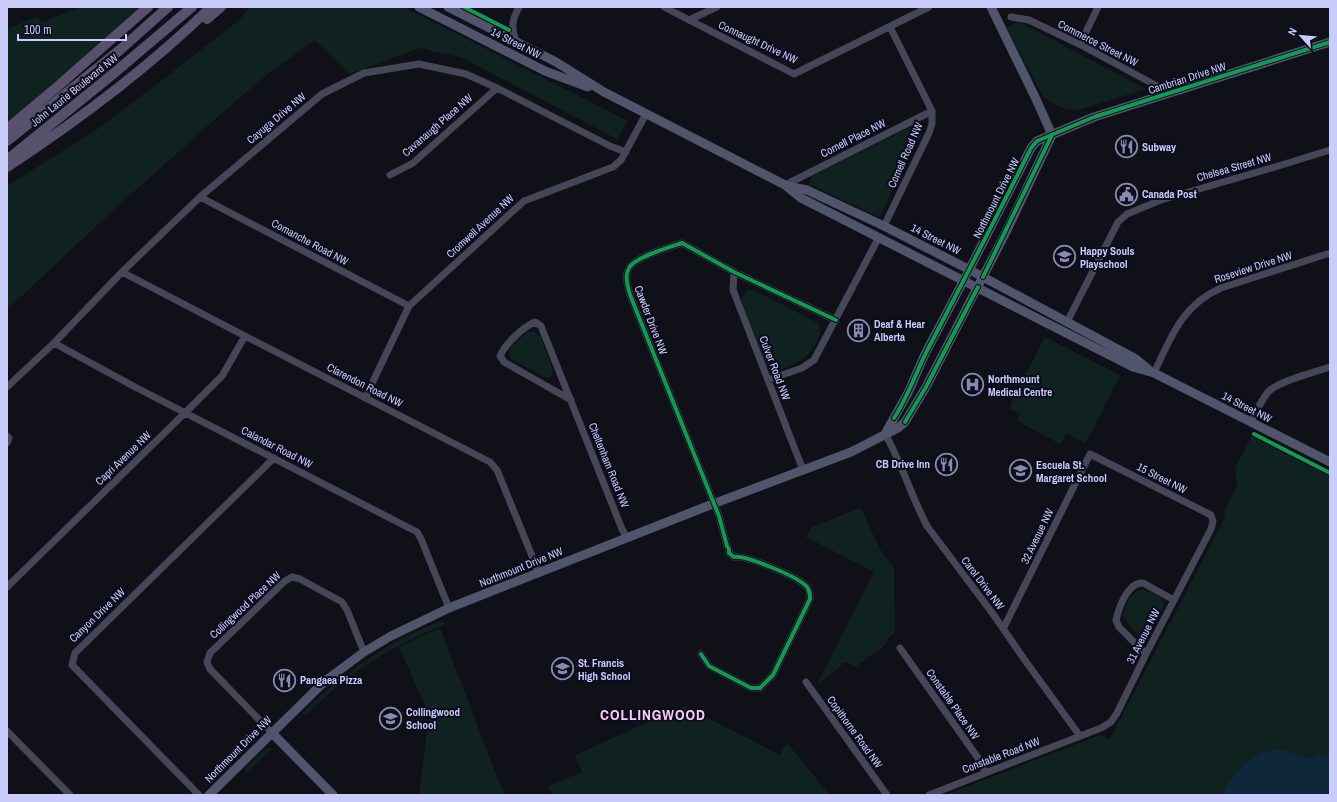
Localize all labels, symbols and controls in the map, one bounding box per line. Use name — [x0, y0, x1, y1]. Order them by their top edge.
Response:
scale bar — [18, 16, 126, 42]
north arrow — [1281, 16, 1321, 56]
street label: Commerce Street NW — [1056, 17, 1141, 69]
street label: Connaught Drive NW — [716, 18, 800, 67]
text: 100 m — [24, 22, 51, 38]
street label: 14 Street NW — [489, 24, 544, 62]
text: N — [1284, 25, 1300, 38]
street label: John Laurie Boulevard NW — [28, 50, 121, 130]
street label: Cambrian Drive NW — [1146, 59, 1228, 97]
street label: Cayuga Drive NW — [244, 89, 309, 147]
street label: Cavanaugh Place NW — [399, 90, 475, 159]
street label: Cornell Place NW — [818, 115, 888, 160]
street label: Cornell Road NW — [884, 120, 926, 190]
restaurant icon: Subway — [1113, 134, 1139, 160]
place label: Subway — [1142, 140, 1176, 154]
street label: Chelsea Street NW — [1195, 149, 1273, 184]
street label: Northmount Drive NW — [970, 155, 1023, 241]
public building icon: Canada Post — [1113, 181, 1139, 207]
place label: Canada Post — [1142, 187, 1197, 201]
street label: Cromwell Avenue NW — [443, 191, 517, 261]
street label: Comanche Road NW — [269, 216, 351, 268]
street label: 14 Street NW — [909, 220, 964, 258]
school or university icon: Happy Souls Playschool — [1052, 244, 1078, 270]
place label: Happy Souls Playschool — [1080, 244, 1135, 271]
street label: Roseview Drive NW — [1212, 248, 1294, 286]
street label: Cawder Drive NW — [631, 284, 671, 357]
building icon: Deaf & Hear Alberta — [845, 317, 871, 343]
place label: Deaf & Hear Alberta — [874, 317, 926, 344]
street label: Culver Road NW — [756, 334, 794, 403]
street label: Clarendon Road NW — [325, 360, 406, 410]
hospital icon: Northmount Medical Centre — [960, 372, 986, 398]
place label: Northmount Medical Centre — [988, 372, 1052, 399]
street label: 14 Street NW — [1220, 388, 1275, 426]
street label: Cheltenham Road NW — [586, 421, 633, 510]
street label: Calandar Road NW — [239, 423, 315, 471]
street label: Capri Avenue NW — [92, 428, 154, 488]
restaurant icon: CB Drive Inn — [933, 451, 959, 477]
place label: CB Drive Inn — [876, 457, 930, 471]
school or university icon: Escuela St. Margaret School — [1008, 458, 1034, 484]
place label: Escuela St. Margaret School — [1036, 458, 1107, 485]
street label: 15 Street NW — [1135, 459, 1190, 497]
street label: 32 Avenue NW — [1018, 506, 1057, 566]
street label: Northmount Drive NW — [477, 544, 565, 590]
street label: Carol Drive NW — [958, 554, 1008, 613]
street label: Collingwood Place NW — [206, 568, 284, 642]
street label: Canyon Drive NW — [66, 584, 128, 645]
street label: 31 Avenue NW — [1123, 606, 1163, 666]
school or university icon: St. Francis High School — [550, 656, 576, 682]
place label: St. Francis High School — [578, 656, 631, 683]
street label: Constable Place NW — [923, 666, 983, 742]
restaurant icon: Pangaea Pizza — [271, 667, 297, 693]
place label: Pangaea Pizza — [300, 673, 362, 687]
street label: Copithorne Road NW — [824, 693, 886, 771]
district label: COLLINGWOOD — [600, 704, 706, 725]
school or university icon: Collingwood School — [377, 705, 403, 731]
place label: Collingwood School — [406, 705, 460, 732]
street label: Northmount Drive NW — [202, 712, 275, 785]
street label: Constable Road NW — [960, 734, 1042, 776]

